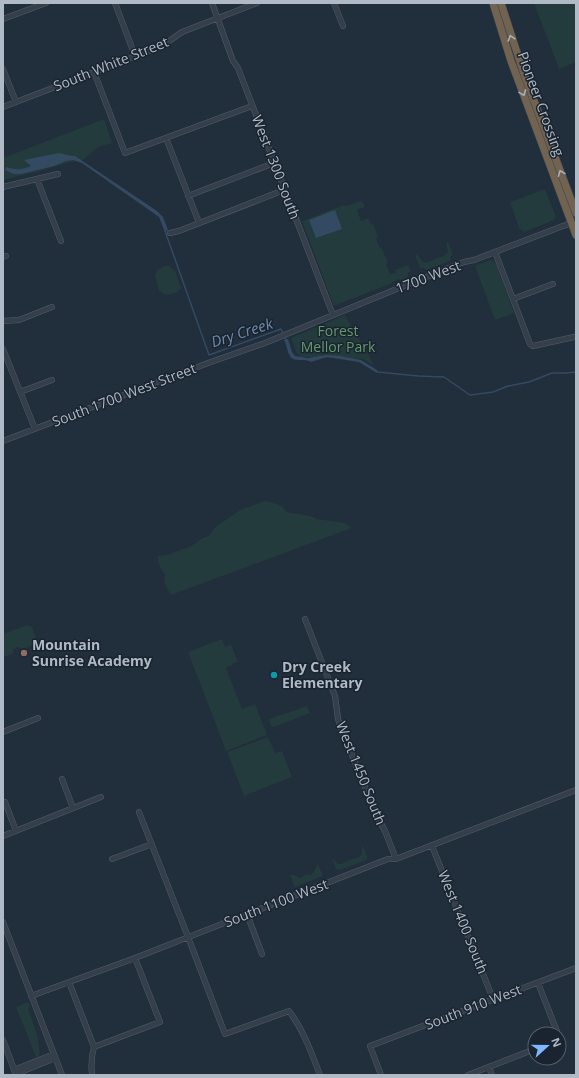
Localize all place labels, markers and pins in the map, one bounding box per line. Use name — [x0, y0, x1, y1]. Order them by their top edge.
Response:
place label: Mountain Sunrise Academy — [32, 635, 152, 670]
marker: Mountain Sunrise Academy — [19, 648, 29, 658]
place label: Dry Creek Elementary — [282, 657, 362, 692]
marker: Dry Creek Elementary — [269, 670, 279, 680]

